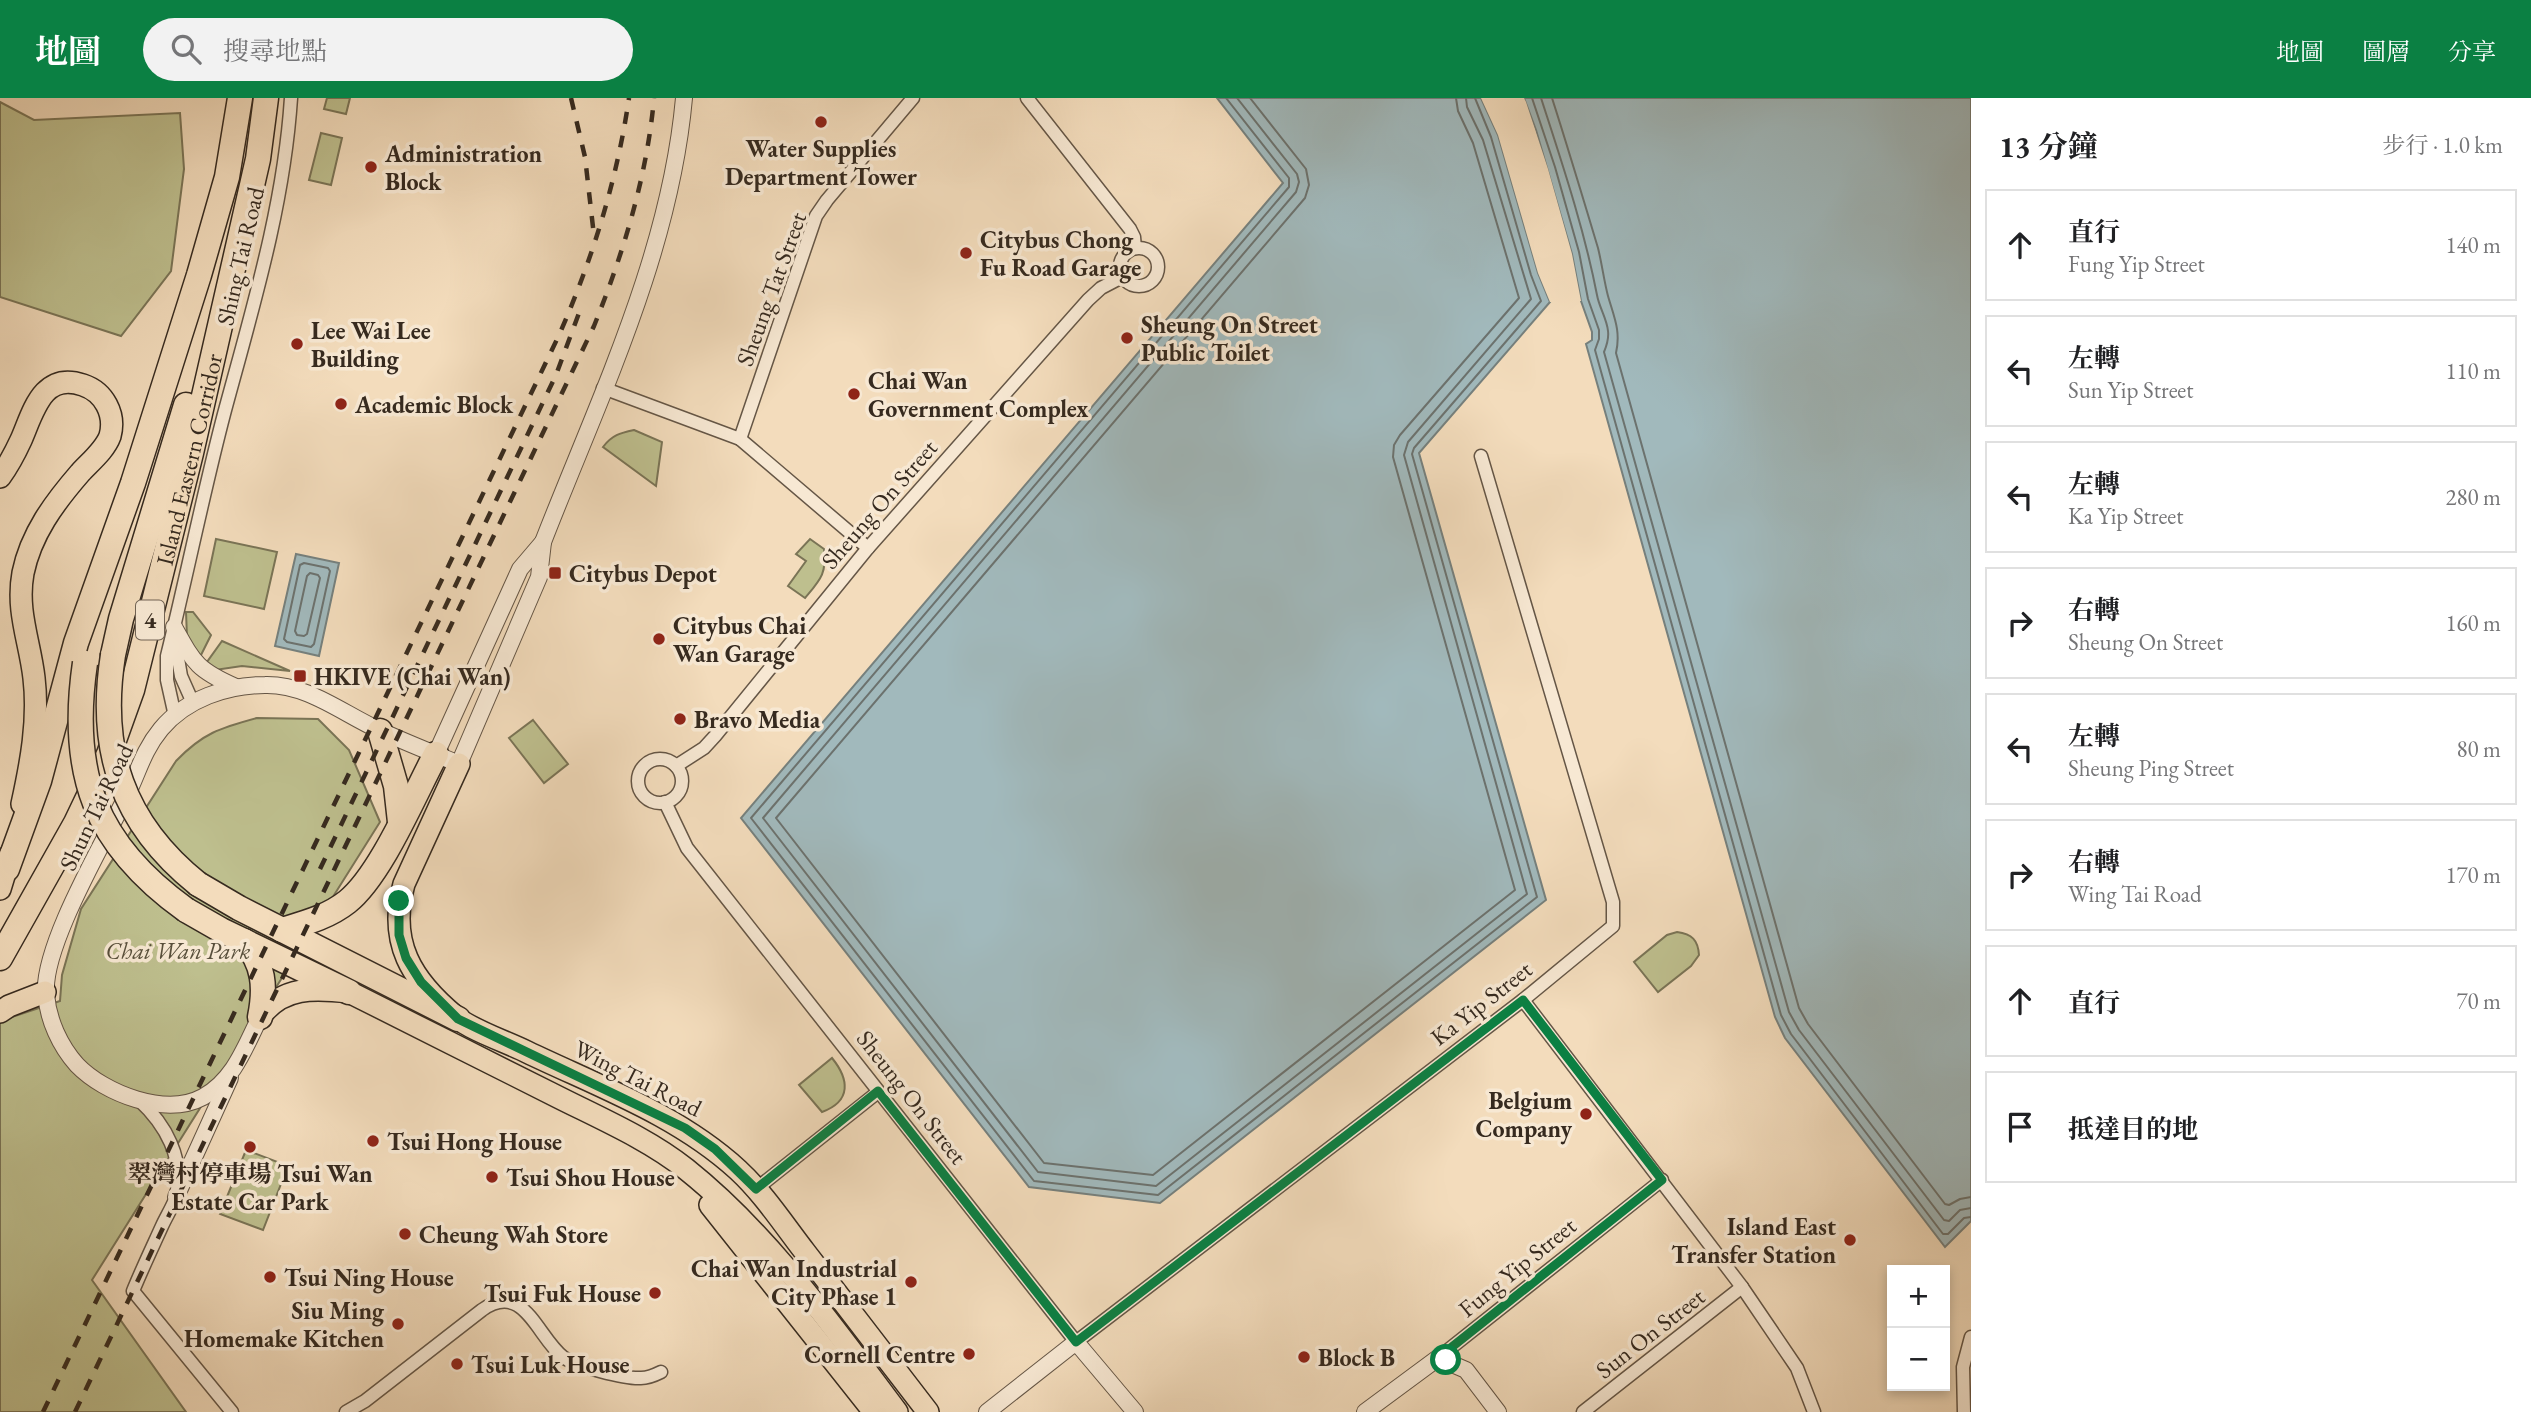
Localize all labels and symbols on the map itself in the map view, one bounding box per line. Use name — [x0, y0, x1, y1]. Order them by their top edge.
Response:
marker: Water Supplies Department Tower — [813, 114, 829, 130]
place label: Water Supplies Department Tower — [725, 133, 917, 192]
place label: Administration Block — [384, 138, 543, 197]
marker: Administration Block — [363, 159, 379, 175]
street label: Shing Tai Road — [209, 183, 271, 328]
street label: Sheung Tat Street — [729, 207, 813, 370]
place label: Citybus Chong Fu Road Garage — [980, 224, 1141, 284]
marker: Citybus Chong Fu Road Garage — [958, 245, 974, 261]
place label: Sheung On Street Public Toilet — [1141, 309, 1318, 368]
place label: Lee Wai Lee Building — [311, 315, 431, 375]
marker: Sheung On Street Public Toilet — [1119, 330, 1135, 346]
marker: Lee Wai Lee Building — [289, 336, 305, 352]
street label: Island Eastern Corridor — [148, 350, 229, 568]
place label: Chai Wan Government Complex — [868, 365, 1088, 424]
marker: Chai Wan Government Complex — [846, 386, 862, 402]
place label: Academic Block — [354, 389, 514, 420]
marker: Academic Block — [333, 396, 349, 412]
street label: Sheung On Street — [814, 432, 944, 575]
place label: Citybus Depot — [569, 558, 717, 590]
marker: Citybus Depot — [547, 565, 563, 581]
road number: 4 — [136, 600, 164, 640]
place label: Citybus Chai Wan Garage — [673, 610, 806, 670]
marker: Citybus Chai Wan Garage — [651, 631, 667, 647]
place label: HKIVE (Chai Wan) — [314, 661, 511, 692]
marker: HKIVE (Chai Wan) — [292, 668, 308, 684]
place label: Bravo Media — [694, 704, 821, 735]
marker: Bravo Media — [672, 711, 688, 727]
street label: Shun Tai Road — [52, 738, 140, 876]
route end — [383, 885, 414, 916]
park label: Chai Wan Park — [106, 935, 250, 966]
street label: Ka Yip Street — [1424, 953, 1538, 1052]
street label: Sheung On Street — [850, 1024, 974, 1171]
street label: Wing Tai Road — [569, 1033, 708, 1124]
place label: Belgium Company — [1475, 1085, 1572, 1145]
marker: Belgium Company — [1578, 1106, 1594, 1122]
place label: Tsui Hong House — [387, 1126, 562, 1158]
marker: Tsui Hong House — [365, 1133, 381, 1149]
marker: 翠灣村停車場 Tsui Wan Estate Car Park — [242, 1139, 258, 1155]
place label: 翠灣村停車場 Tsui Wan Estate Car Park — [128, 1158, 373, 1217]
place label: Tsui Shou House — [506, 1162, 675, 1193]
marker: Tsui Shou House — [484, 1169, 500, 1185]
street label: Fung Yip Street — [1452, 1210, 1583, 1324]
place label: Island East Transfer Station — [1671, 1211, 1836, 1270]
place label: Cheung Wah Store — [419, 1219, 608, 1251]
marker: Cheung Wah Store — [397, 1226, 413, 1242]
marker: Island East Transfer Station — [1842, 1232, 1858, 1248]
place label: Chai Wan Industrial City Phase 1 — [691, 1253, 897, 1313]
place label: Tsui Ning House — [284, 1262, 454, 1294]
marker: Tsui Ning House — [262, 1269, 278, 1285]
marker: Chai Wan Industrial City Phase 1 — [903, 1274, 919, 1290]
place label: Tsui Fuk House — [484, 1278, 641, 1309]
street label: Sun On Street — [1589, 1281, 1711, 1385]
marker: Tsui Fuk House — [647, 1285, 663, 1301]
place label: Siu Ming Homemake Kitchen — [184, 1295, 385, 1354]
marker: Siu Ming Homemake Kitchen — [390, 1316, 406, 1332]
place label: Cornell Centre — [804, 1339, 955, 1370]
place label: Block B — [1318, 1342, 1395, 1373]
route start — [1430, 1344, 1461, 1375]
marker: Cornell Centre — [961, 1346, 977, 1362]
place label: Tsui Luk House — [471, 1349, 630, 1380]
marker: Block B — [1296, 1349, 1312, 1365]
marker: Tsui Luk House — [449, 1356, 465, 1372]

